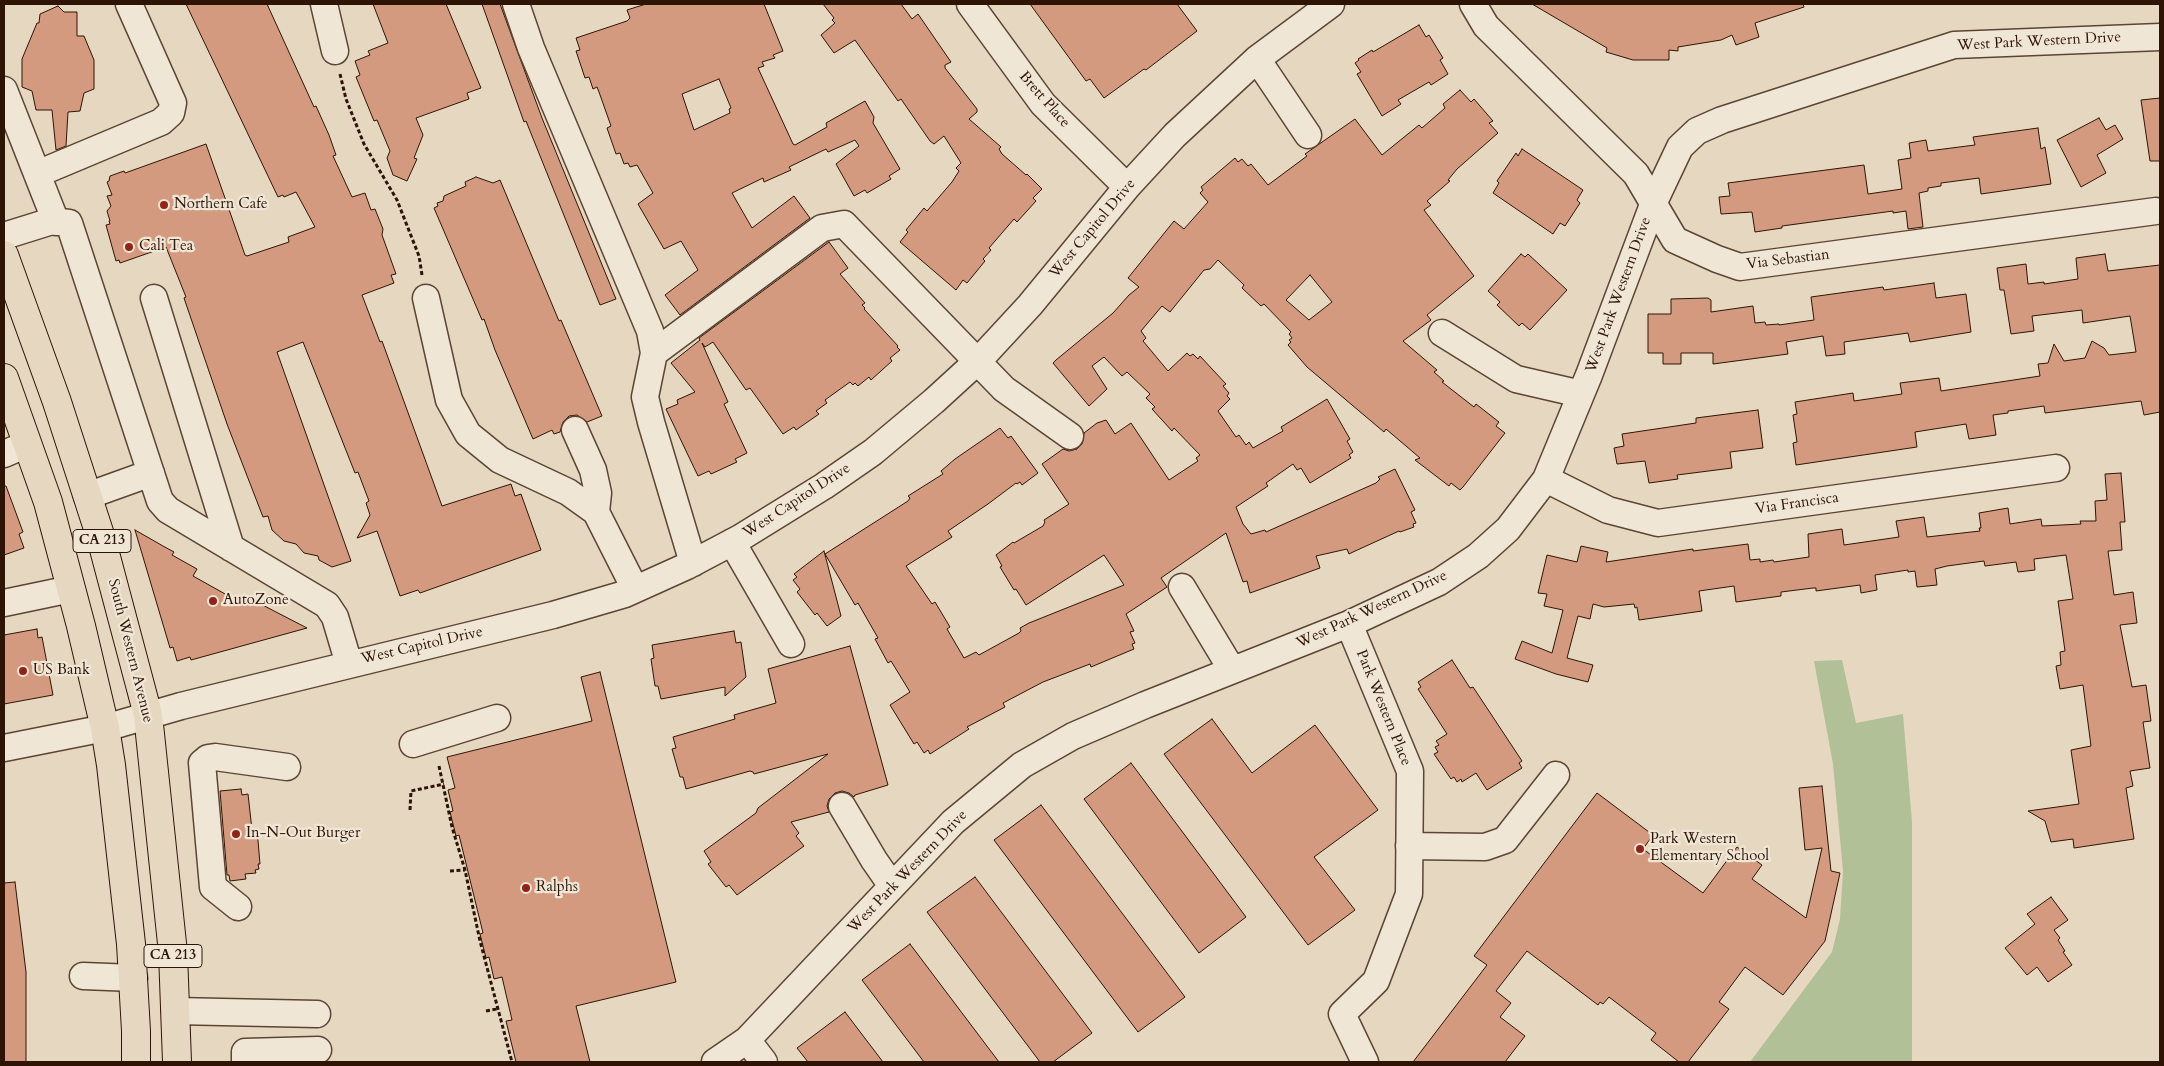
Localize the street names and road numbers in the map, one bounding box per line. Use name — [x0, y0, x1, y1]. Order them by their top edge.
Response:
street label: West Park Western Drive — [1956, 29, 2122, 55]
street label: Brett Place — [1015, 68, 1073, 132]
street label: West Capitol Drive — [1046, 176, 1140, 282]
street label: West Park Western Drive — [1582, 215, 1656, 375]
street label: Via Sebastian — [1745, 246, 1831, 274]
street label: West Capitol Drive — [740, 460, 854, 542]
street label: Via Francisca — [1754, 489, 1840, 519]
road number: CA 213 — [73, 530, 131, 552]
street label: West Park Western Drive — [1294, 567, 1450, 653]
street label: South Western Avenue — [103, 577, 157, 725]
street label: West Capitol Drive — [359, 623, 485, 669]
street label: Park Western Place — [1351, 647, 1415, 769]
street label: West Park Western Drive — [844, 807, 972, 937]
road number: CA 213 — [144, 944, 202, 968]

